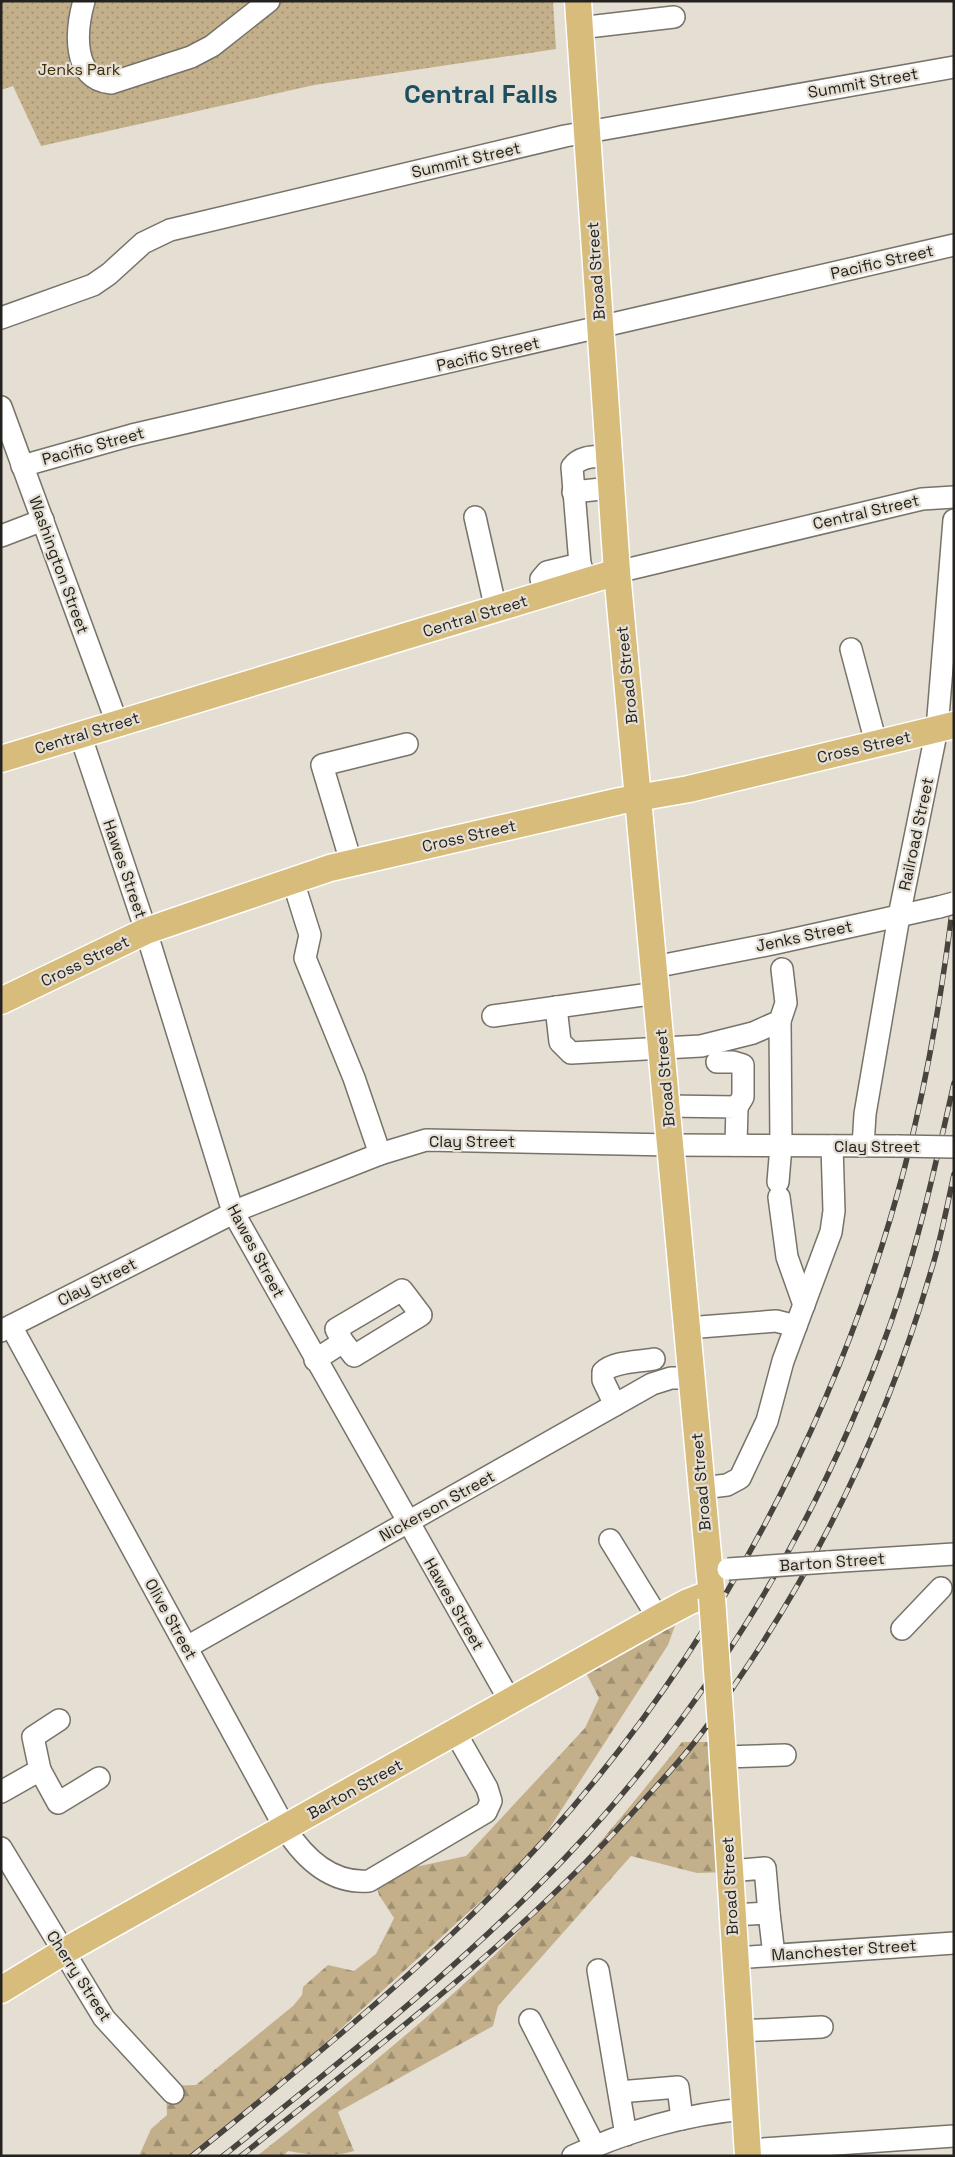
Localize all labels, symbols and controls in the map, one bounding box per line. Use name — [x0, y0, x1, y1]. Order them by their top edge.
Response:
park label: Jenks Park — [38, 59, 121, 80]
street label: Summit Street — [806, 63, 920, 103]
district label: Central Falls — [404, 77, 558, 111]
street label: Summit Street — [409, 137, 523, 183]
street label: Broad Street — [582, 221, 610, 321]
street label: Pacific Street — [828, 240, 936, 284]
street label: Pacific Street — [434, 332, 542, 376]
street label: Pacific Street — [40, 422, 146, 470]
street label: Central Street — [811, 490, 921, 534]
street label: Washington Street — [24, 493, 94, 637]
street label: Central Street — [420, 590, 530, 642]
street label: Broad Street — [611, 625, 643, 725]
street label: Central Street — [32, 707, 142, 759]
street label: Cross Street — [815, 726, 913, 768]
street label: Railroad Street — [894, 776, 938, 892]
street label: Cross Street — [420, 815, 518, 857]
street label: Hawes Street — [98, 817, 152, 921]
street label: Jenks Street — [754, 916, 854, 956]
street label: Cross Street — [37, 931, 133, 991]
street label: Broad Street — [650, 1028, 680, 1128]
street label: Clay Street — [429, 1131, 515, 1152]
street label: Clay Street — [834, 1136, 920, 1157]
street label: Hawes Street — [223, 1201, 289, 1301]
street label: Clay Street — [54, 1253, 140, 1311]
street label: Broad Street — [686, 1432, 716, 1532]
street label: Nickerson Street — [376, 1466, 498, 1546]
street label: Barton Street — [779, 1548, 885, 1576]
street label: Hawes Street — [419, 1554, 489, 1654]
street label: Olive Street — [140, 1575, 202, 1663]
street label: Barton Street — [304, 1754, 406, 1824]
street label: Broad Street — [717, 1836, 743, 1936]
street label: Cherry Street — [42, 1926, 116, 2026]
street label: Manchester Street — [771, 1934, 917, 1966]

